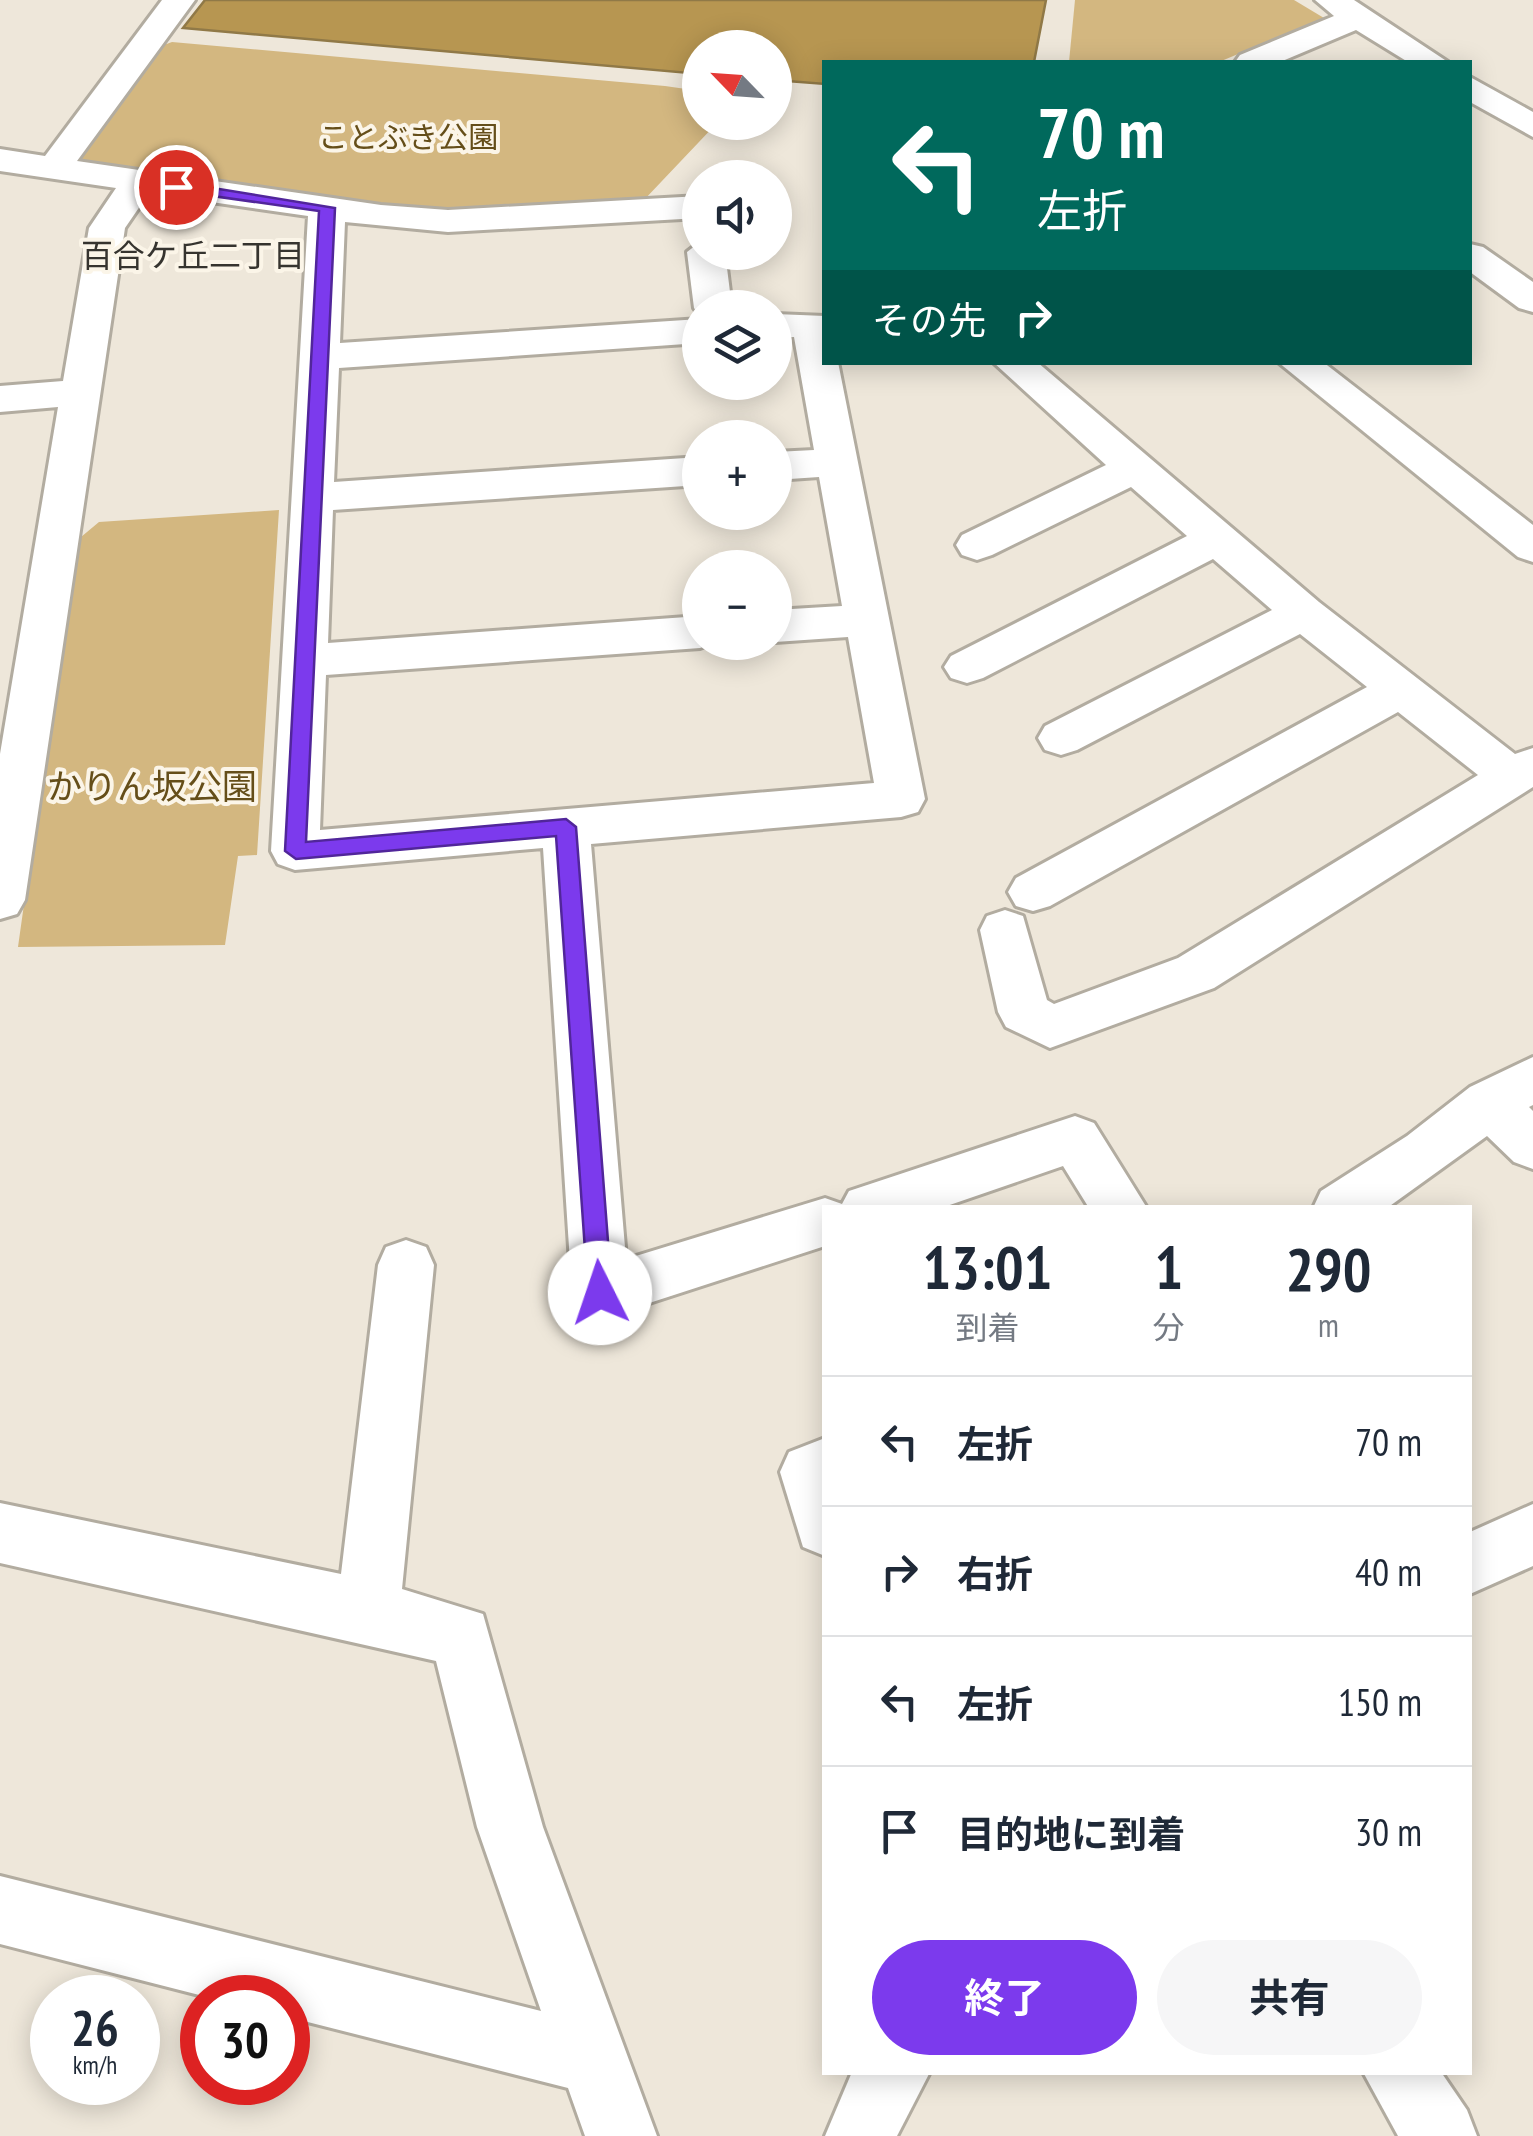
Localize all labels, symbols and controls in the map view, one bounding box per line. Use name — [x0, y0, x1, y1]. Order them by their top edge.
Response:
north arrow — [682, 30, 792, 140]
map controls — [682, 30, 792, 660]
text: 70 m — [1037, 87, 1165, 177]
icon: left — [872, 100, 1002, 230]
park label: ことぶき公園 — [318, 117, 498, 156]
pin — [134, 145, 219, 230]
icon: arrive — [149, 160, 204, 215]
button: sound — [682, 160, 792, 270]
text: 左折 — [1037, 181, 1127, 239]
district label: 百合ケ丘二丁目 — [81, 234, 305, 276]
button: layers — [682, 290, 792, 400]
icon: right — [1006, 290, 1061, 345]
text: その先 — [872, 295, 986, 344]
button: + — [682, 420, 792, 530]
button: − — [682, 550, 792, 660]
park label: かりん坂公園 — [47, 763, 257, 809]
text: 13:01 — [923, 1228, 1052, 1306]
text: 1 — [1155, 1228, 1183, 1306]
text: 290 — [1285, 1230, 1371, 1308]
position arrow — [548, 1241, 652, 1345]
text: m — [1318, 1304, 1339, 1346]
text: 到着 — [955, 1306, 1019, 1348]
text: 分 — [1153, 1306, 1185, 1348]
icon: left — [872, 1414, 927, 1469]
text: 70 m — [1355, 1417, 1422, 1466]
text: 左折 — [957, 1419, 1033, 1468]
icon: right — [872, 1544, 927, 1599]
text: 40 m — [1355, 1547, 1422, 1596]
text: 右折 — [957, 1549, 1033, 1598]
icon: left — [872, 1674, 927, 1729]
text: 150 m — [1338, 1677, 1422, 1726]
text: 左折 — [957, 1679, 1033, 1728]
icon: arrive — [872, 1804, 927, 1859]
text: 30 m — [1355, 1807, 1422, 1856]
text: 目的地に到着 — [957, 1809, 1185, 1858]
button: 終了 — [872, 1940, 1137, 2055]
button: 共有 — [1157, 1940, 1422, 2055]
speed limit sign: 30 — [180, 1975, 310, 2105]
text: 26 — [71, 1995, 119, 2060]
text: km/h — [73, 2049, 117, 2081]

